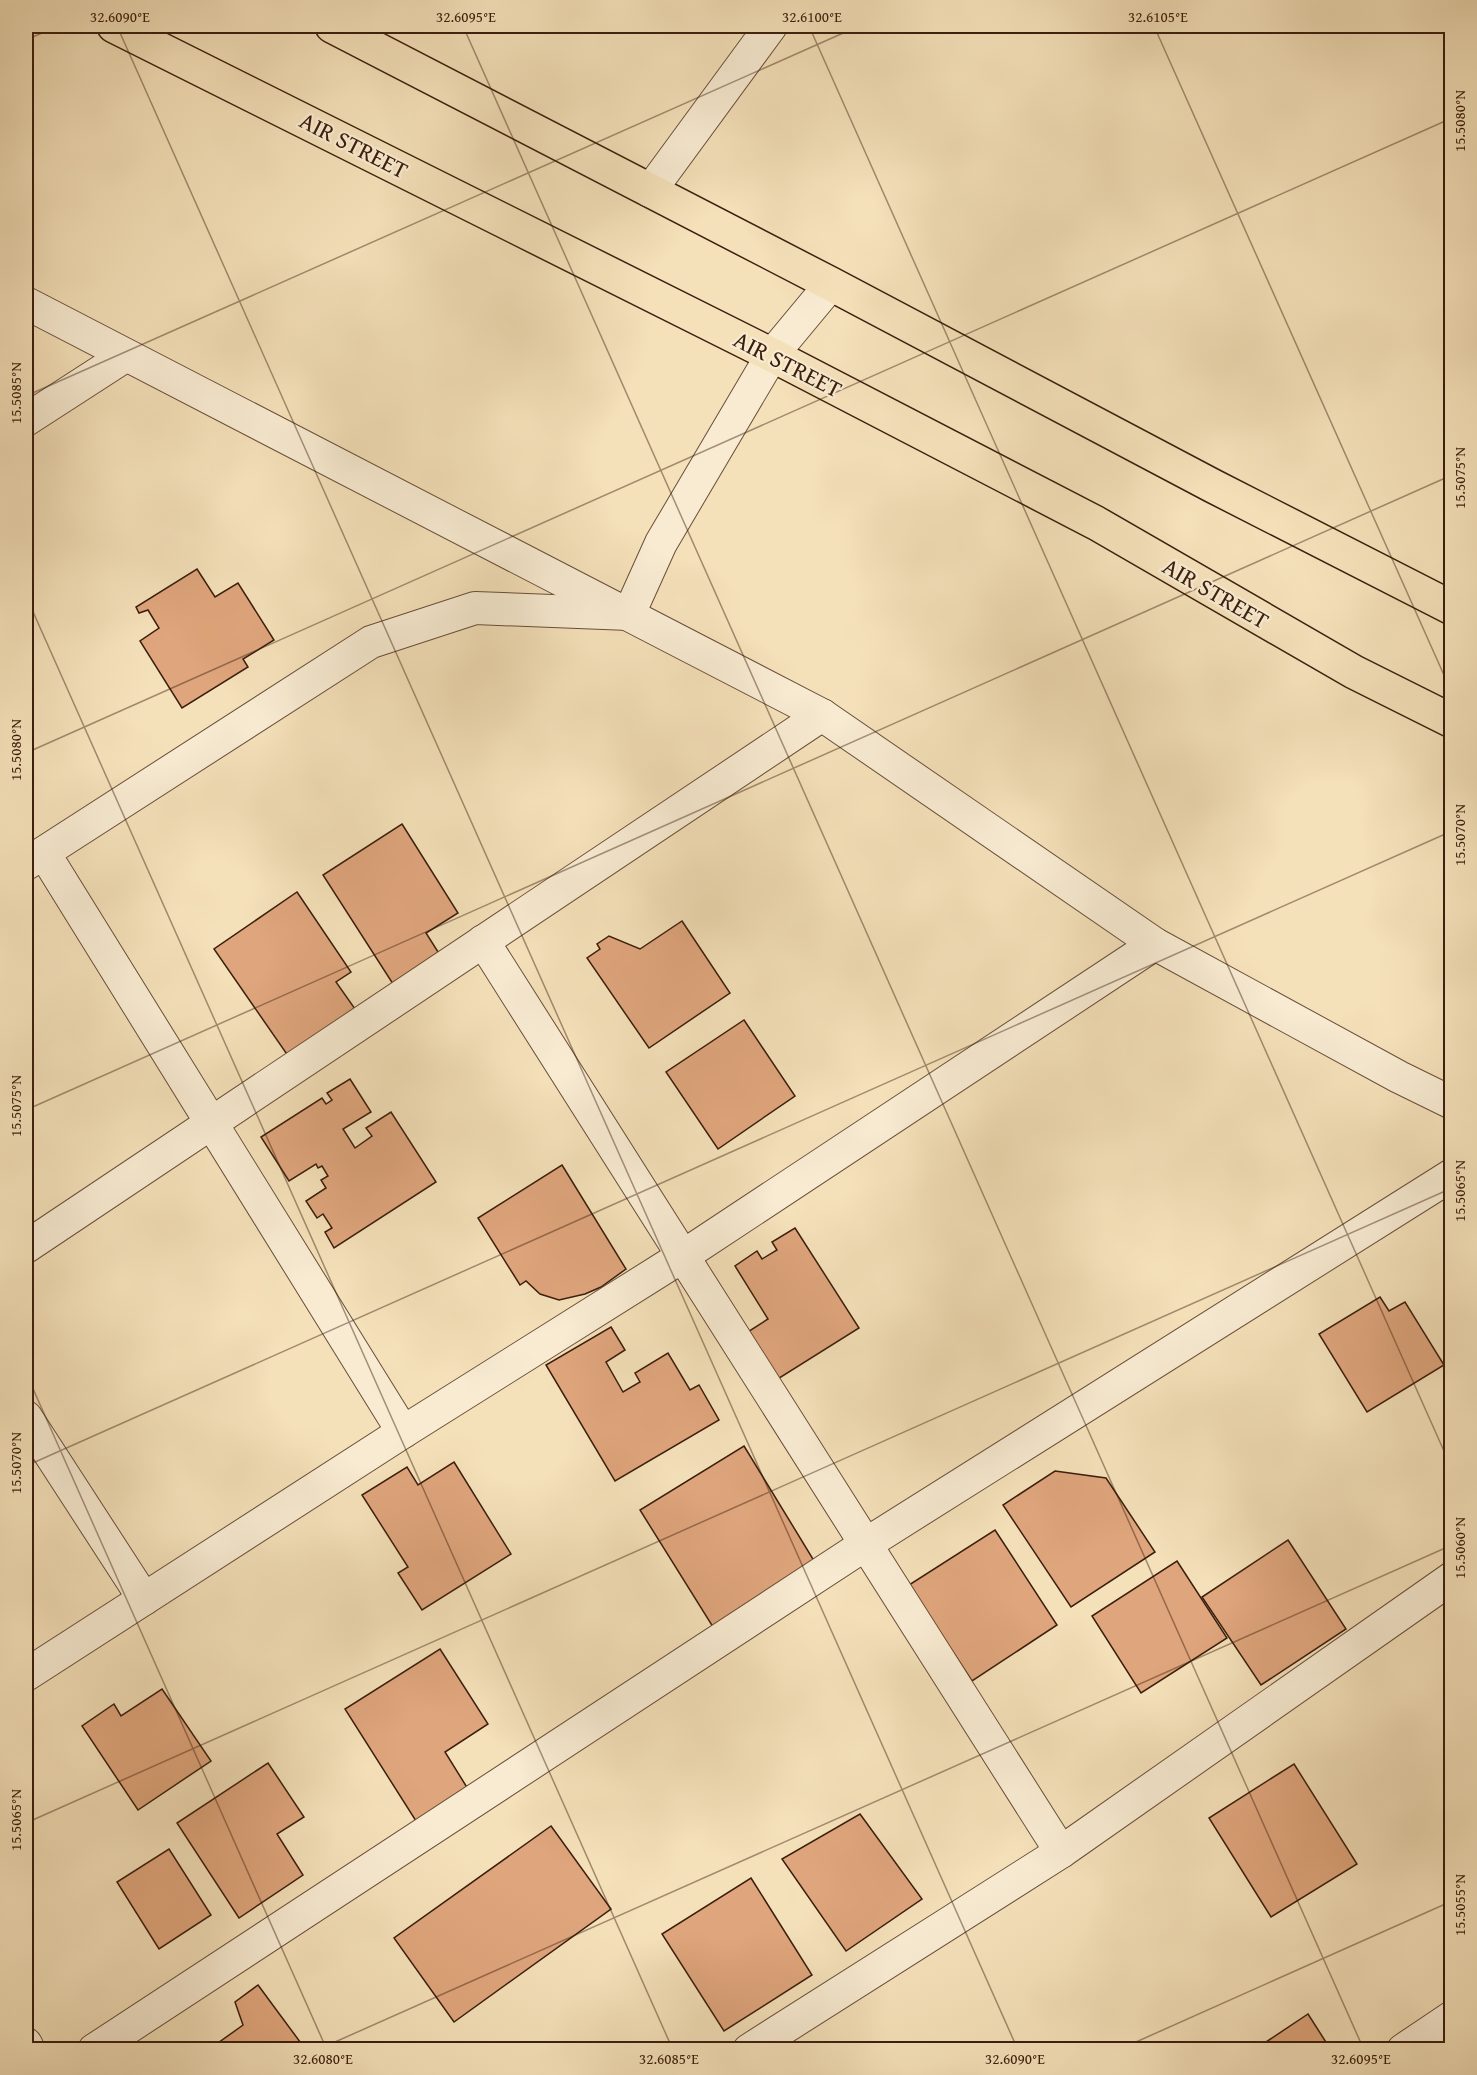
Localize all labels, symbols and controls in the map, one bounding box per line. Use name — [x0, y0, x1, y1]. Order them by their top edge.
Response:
text: 32.6090°E — [90, 6, 150, 27]
text: 32.6095°E — [436, 6, 496, 27]
text: 32.6100°E — [782, 6, 842, 27]
text: 32.6105°E — [1128, 6, 1188, 27]
text: 15.5080°N — [1449, 90, 1470, 152]
street label: AIR STREET — [294, 103, 414, 187]
street label: AIR STREET — [728, 322, 848, 406]
text: 15.5085°N — [5, 362, 26, 424]
text: 15.5075°N — [1449, 447, 1470, 509]
street label: AIR STREET — [1156, 548, 1276, 638]
text: 15.5080°N — [5, 719, 26, 781]
text: 15.5070°N — [1449, 804, 1470, 866]
text: 15.5075°N — [5, 1075, 26, 1137]
text: 15.5065°N — [1449, 1160, 1470, 1222]
text: 15.5070°N — [5, 1432, 26, 1494]
text: 15.5060°N — [1449, 1517, 1470, 1579]
text: 15.5065°N — [5, 1789, 26, 1851]
text: 15.5055°N — [1449, 1874, 1470, 1936]
text: 32.6080°E — [293, 2048, 353, 2069]
text: 32.6085°E — [639, 2048, 699, 2069]
text: 32.6090°E — [985, 2048, 1045, 2069]
text: 32.6095°E — [1331, 2048, 1391, 2069]

